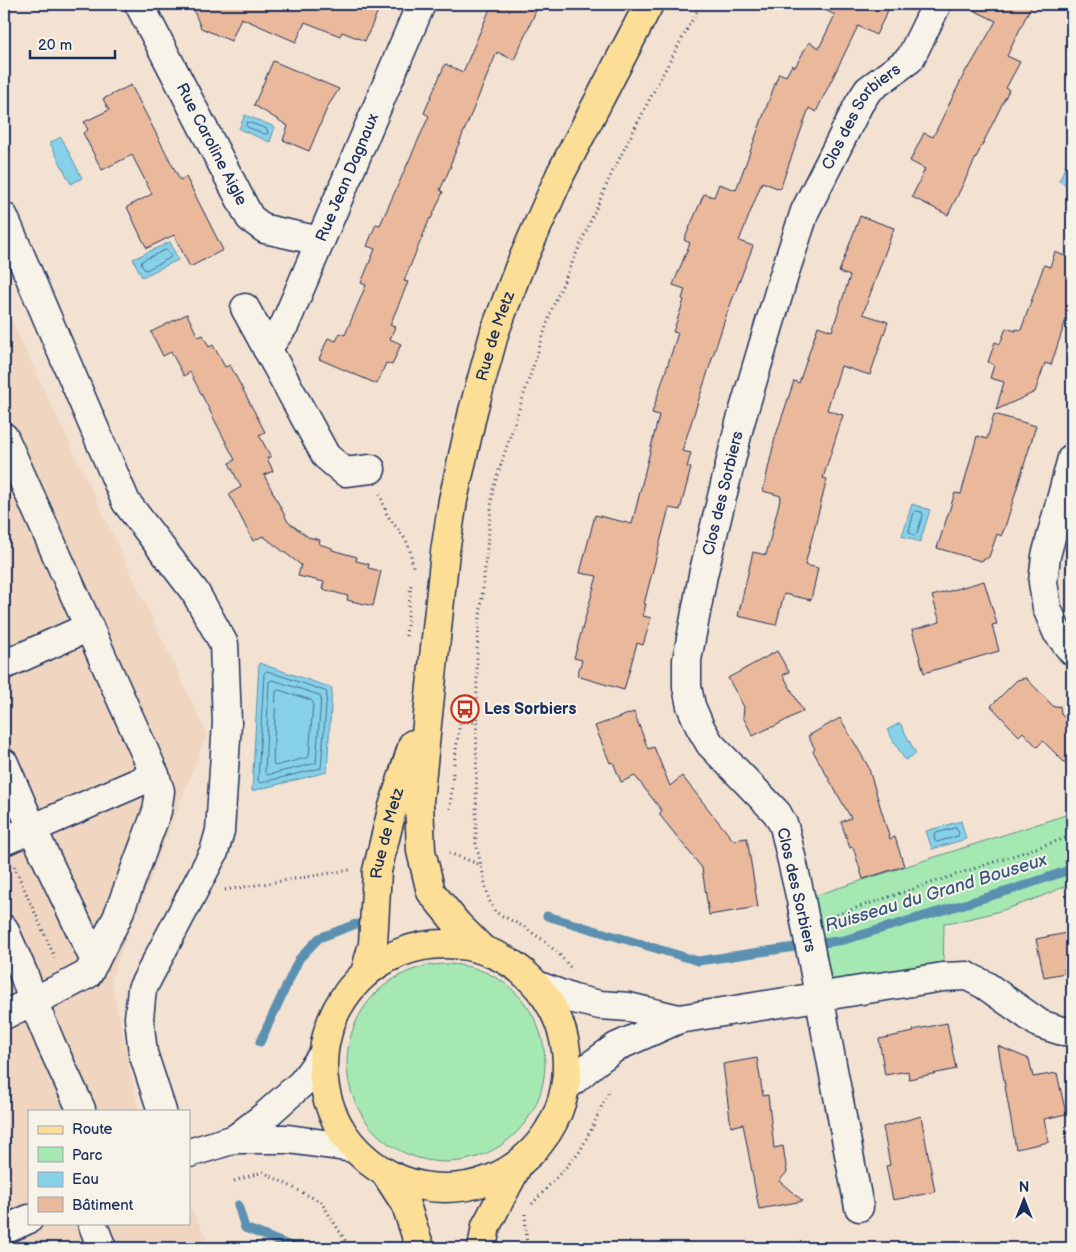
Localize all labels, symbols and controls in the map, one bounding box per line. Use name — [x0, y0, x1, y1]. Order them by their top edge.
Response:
scale bar — [30, 28, 115, 60]
text: 20 m — [38, 36, 72, 55]
street label: Clos des Sorbiers — [818, 60, 904, 173]
street label: Rue Caroline Aigle — [172, 80, 252, 209]
street label: Rue Jean Dagnaux — [312, 110, 383, 244]
street label: Rue de Metz — [472, 288, 519, 383]
street label: Clos des Sorbiers — [699, 429, 747, 557]
bus stop icon: Les Sorbiers — [450, 694, 480, 724]
place label: Les Sorbiers — [484, 700, 576, 719]
street label: Rue de Metz — [367, 785, 408, 879]
street label: Clos des Sorbiers — [772, 826, 820, 954]
water label: Ruisseau du Grand Bouseux — [822, 849, 1050, 937]
legend — [28, 1110, 190, 1224]
text: Route — [72, 1120, 113, 1139]
text: Parc — [72, 1146, 102, 1165]
text: Eau — [72, 1170, 99, 1189]
north arrow — [998, 1174, 1048, 1224]
text: N — [1019, 1179, 1029, 1196]
text: Bâtiment — [72, 1196, 134, 1215]

